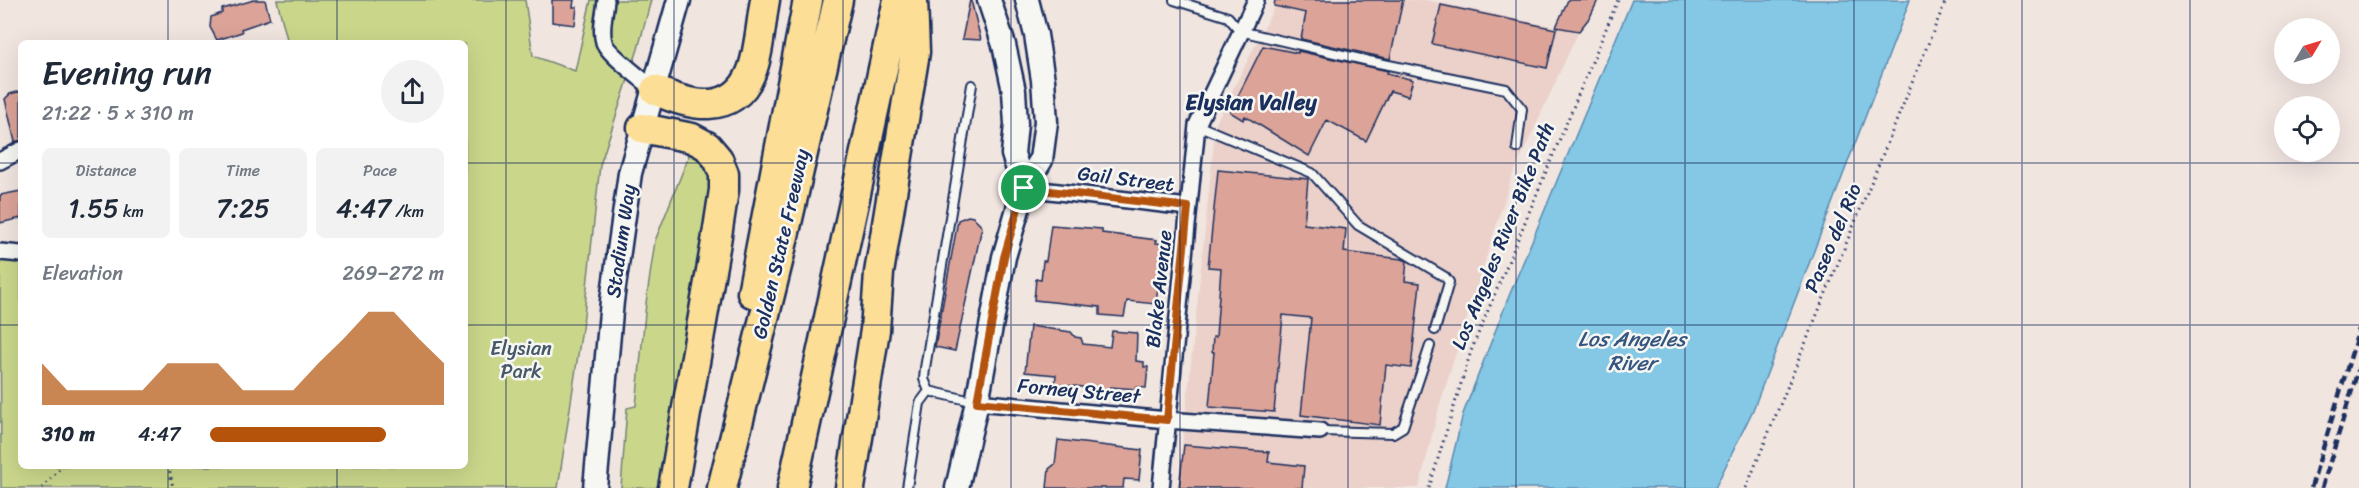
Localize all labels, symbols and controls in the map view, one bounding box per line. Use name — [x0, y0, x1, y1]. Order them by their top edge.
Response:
north arrow — [2274, 18, 2340, 84]
map controls — [2274, 18, 2340, 162]
text: Evening run — [42, 44, 212, 102]
button: share — [381, 60, 444, 123]
district label: Elysian Valley — [1185, 83, 1317, 122]
text: 21:22 · 5 × 310 m — [42, 96, 194, 131]
button: locate — [2274, 96, 2340, 162]
street label: Los Angeles River Bike Path — [1441, 117, 1565, 355]
street label: Golden State Freeway — [742, 145, 820, 342]
text: Distance — [76, 156, 136, 185]
text: Time — [226, 156, 260, 185]
text: Pace — [363, 156, 397, 185]
street label: Gail Street — [1076, 156, 1177, 202]
pin — [998, 162, 1049, 213]
icon: arrive — [1007, 171, 1040, 204]
street label: Paseo del Rio — [1794, 178, 1872, 298]
street label: Stadium Way — [596, 181, 646, 300]
text: 1.55 — [68, 185, 119, 231]
text: 7:25 — [216, 185, 270, 231]
text: 4:47 — [336, 185, 391, 231]
text: km — [119, 197, 144, 226]
text: /km — [391, 197, 424, 226]
street label: Blake Avenue — [1135, 228, 1183, 350]
text: Elevation — [42, 256, 123, 291]
text: 269–272 m — [342, 256, 444, 291]
water label: Los Angeles River — [1578, 320, 1688, 382]
park label: Elysian Park — [490, 331, 552, 389]
street label: Forney Street — [1016, 368, 1143, 414]
text: 310 m — [42, 417, 95, 452]
text: 4:47 — [138, 417, 180, 452]

